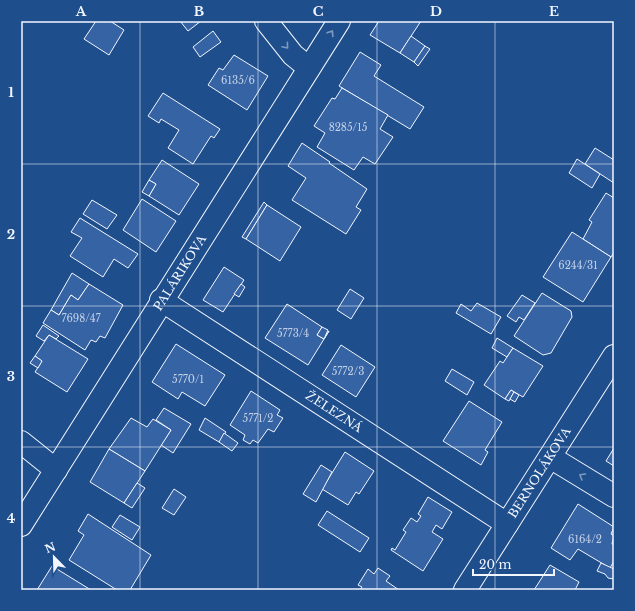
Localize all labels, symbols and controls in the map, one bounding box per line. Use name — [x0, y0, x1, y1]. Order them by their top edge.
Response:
text: A — [75, 3, 87, 20]
text: B — [194, 3, 204, 20]
text: C — [313, 3, 324, 20]
text: D — [430, 3, 442, 20]
text: E — [549, 3, 559, 20]
one-way arrow — [327, 30, 334, 37]
one-way arrow — [281, 41, 288, 49]
house number: 6135/6 — [221, 74, 255, 87]
text: 1 — [8, 84, 14, 101]
house number: 8285/15 — [329, 121, 368, 134]
text: 2 — [7, 226, 15, 243]
street label: PALÁRIKOVA — [150, 231, 210, 313]
house number: 6244/31 — [558, 259, 598, 272]
house number: 7698/47 — [61, 312, 102, 325]
house number: 5773/4 — [277, 327, 309, 340]
house number: 5772/3 — [332, 365, 364, 378]
text: 3 — [7, 368, 15, 385]
house number: 5770/1 — [172, 373, 204, 386]
street label: ŽELEZNÁ — [303, 387, 367, 436]
house number: 5771/2 — [243, 412, 273, 425]
street label: BERNOLÁKOVA — [505, 424, 574, 521]
one-way arrow — [579, 474, 586, 481]
text: 4 — [7, 510, 16, 527]
house number: 6164/2 — [568, 533, 602, 546]
north arrow — [34, 537, 74, 577]
text: N — [43, 539, 58, 556]
scale bar — [473, 551, 554, 577]
text: 20 m — [479, 557, 511, 572]

